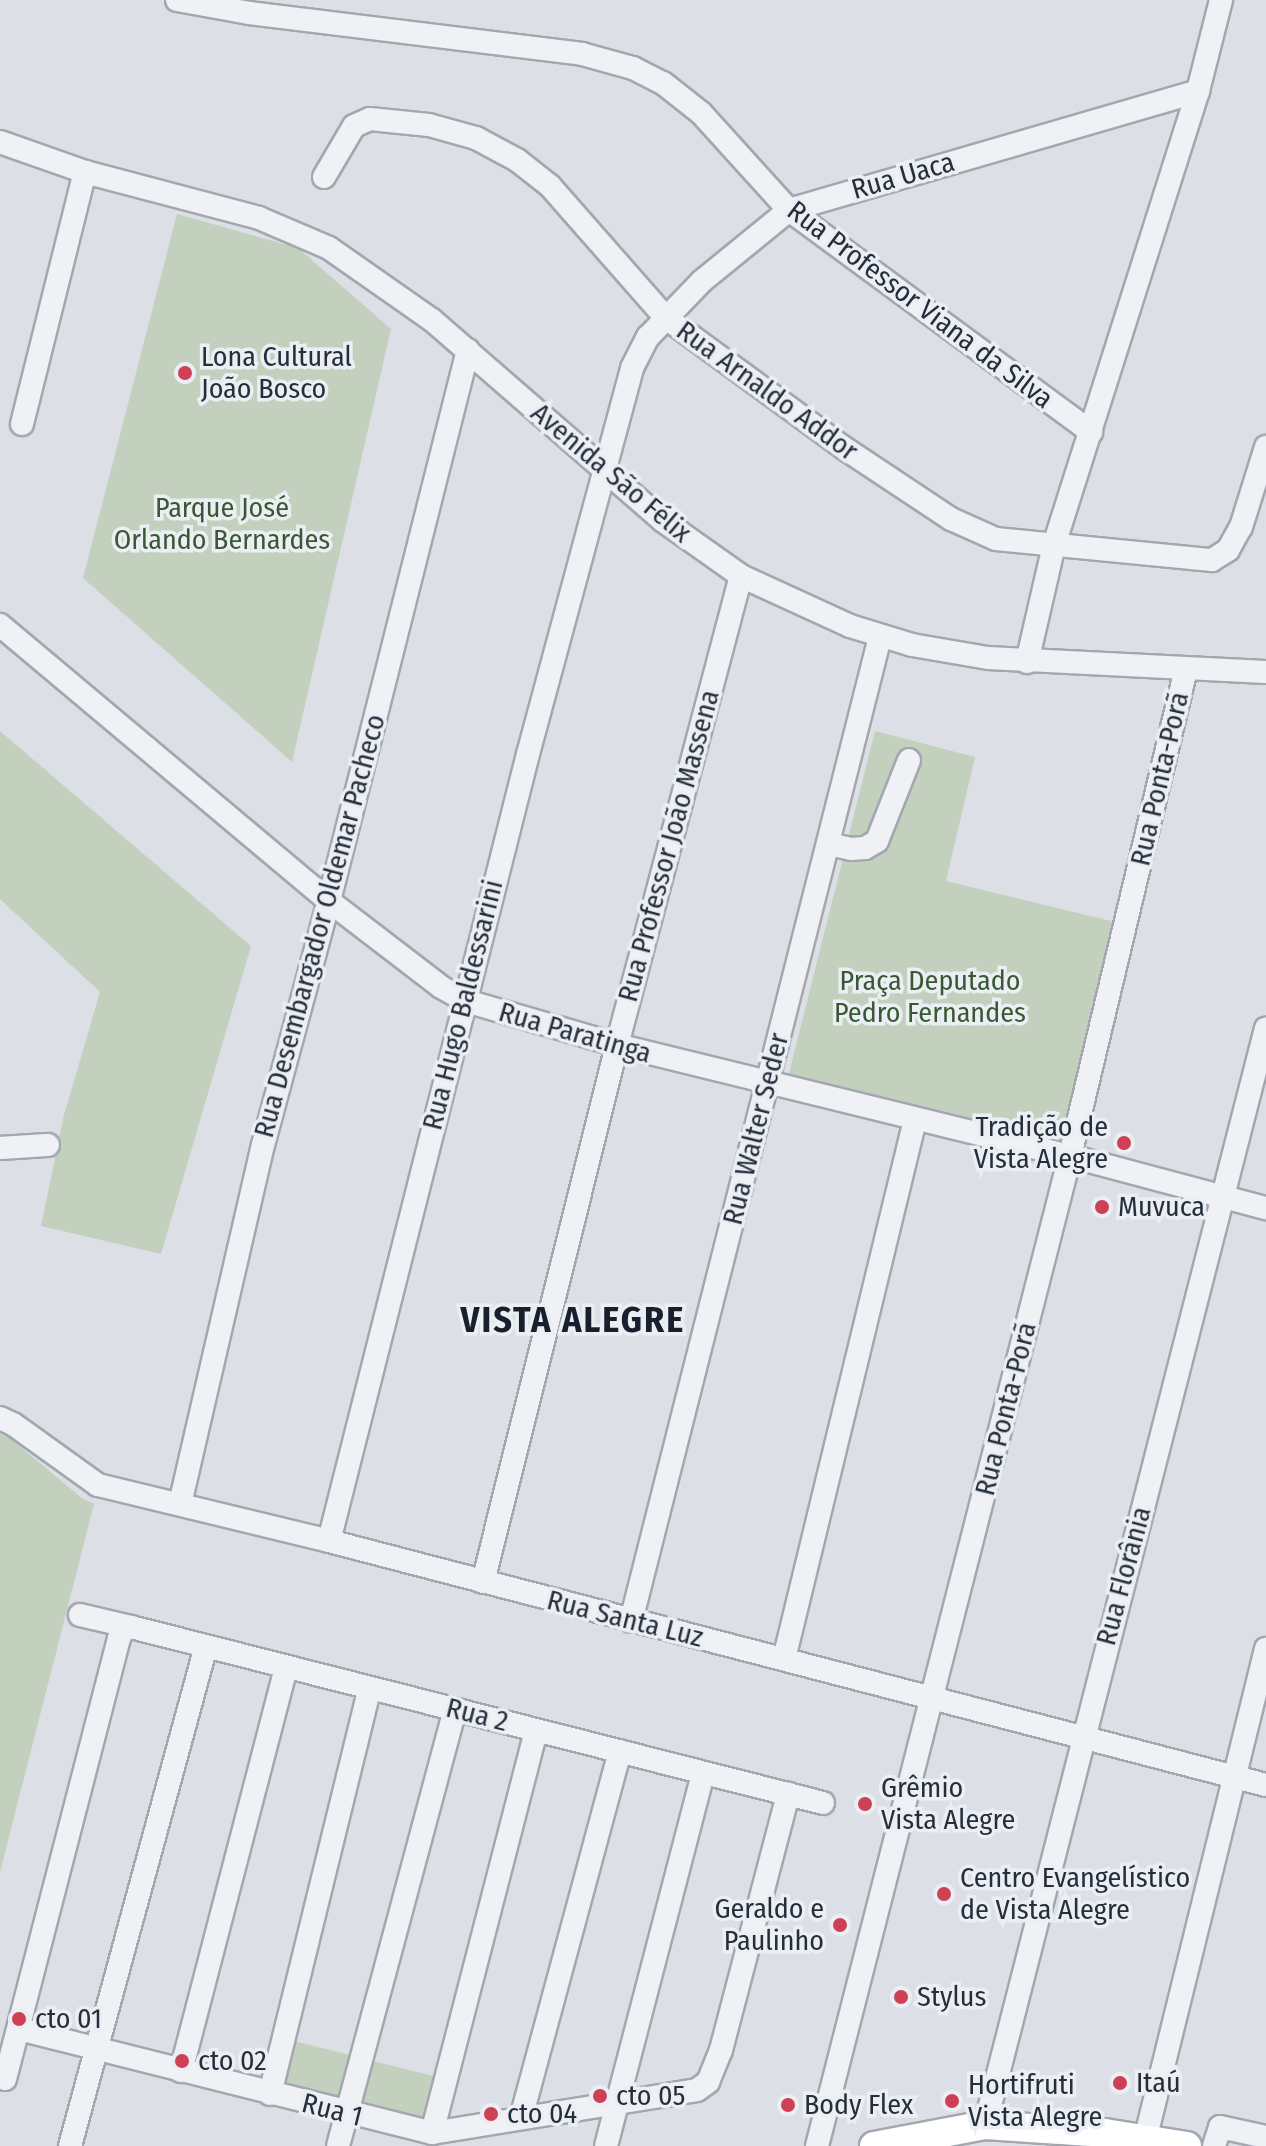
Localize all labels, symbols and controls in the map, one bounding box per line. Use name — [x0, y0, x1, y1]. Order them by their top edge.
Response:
street label: Rua Uaca — [848, 145, 958, 207]
street label: Rua Professor Viana da Silva — [780, 194, 1060, 416]
street label: Rua Arnaldo Addor — [670, 314, 864, 468]
place label: Lona Cultural João Bosco — [201, 340, 352, 406]
marker: Lona Cultural João Bosco — [176, 364, 194, 382]
street label: Avenida São Félix — [524, 396, 698, 550]
park label: Parque José Orlando Bernardes — [114, 491, 330, 557]
street label: Rua Professor João Massena — [611, 686, 727, 1006]
street label: Rua Ponta-Porã — [1124, 689, 1196, 869]
street label: Rua Desembargador Oldemar Pacheco — [247, 711, 393, 1141]
street label: Rua Hugo Baldessarini — [416, 877, 510, 1133]
park label: Praça Deputado Pedro Fernandes — [834, 964, 1026, 1030]
street label: Rua Paratinga — [495, 995, 655, 1071]
street label: Rua Walter Seder — [716, 1030, 796, 1228]
place label: Tradição de Vista Alegre — [974, 1110, 1108, 1176]
marker: Tradição de Vista Alegre — [1115, 1134, 1133, 1152]
place label: Muvuca — [1118, 1190, 1205, 1224]
marker: Muvuca — [1093, 1198, 1111, 1216]
district label: VISTA ALEGRE — [461, 1299, 685, 1343]
street label: Rua Ponta-Porã — [968, 1319, 1044, 1499]
street label: Rua Florânia — [1089, 1503, 1159, 1649]
street label: Rua Santa Luz — [544, 1583, 706, 1655]
street label: Rua 2 — [443, 1691, 511, 1739]
place label: Grêmio Vista Alegre — [881, 1771, 1015, 1837]
marker: Grêmio Vista Alegre — [856, 1795, 874, 1813]
place label: Centro Evangelístico de Vista Alegre — [960, 1861, 1190, 1927]
marker: Centro Evangelístico de Vista Alegre — [935, 1885, 953, 1903]
place label: Geraldo e Paulinho — [714, 1892, 824, 1958]
marker: Geraldo e Paulinho — [831, 1916, 849, 1934]
place label: Stylus — [917, 1980, 986, 2014]
marker: Stylus — [892, 1988, 910, 2006]
place label: cto 01 — [35, 2002, 102, 2036]
marker: cto 01 — [10, 2010, 28, 2028]
place label: cto 02 — [198, 2044, 267, 2078]
marker: cto 02 — [173, 2052, 191, 2070]
place label: Itaú — [1136, 2066, 1181, 2100]
place label: Hortifruti Vista Alegre — [968, 2068, 1102, 2134]
marker: Itaú — [1111, 2074, 1129, 2092]
place label: cto 05 — [616, 2079, 685, 2113]
street label: Rua 1 — [298, 2086, 366, 2134]
marker: cto 05 — [591, 2087, 609, 2105]
place label: Body Flex — [804, 2088, 913, 2122]
marker: Hortifruti Vista Alegre — [943, 2092, 961, 2110]
marker: Body Flex — [779, 2096, 797, 2114]
place label: cto 04 — [507, 2097, 577, 2131]
marker: cto 04 — [482, 2105, 500, 2123]

